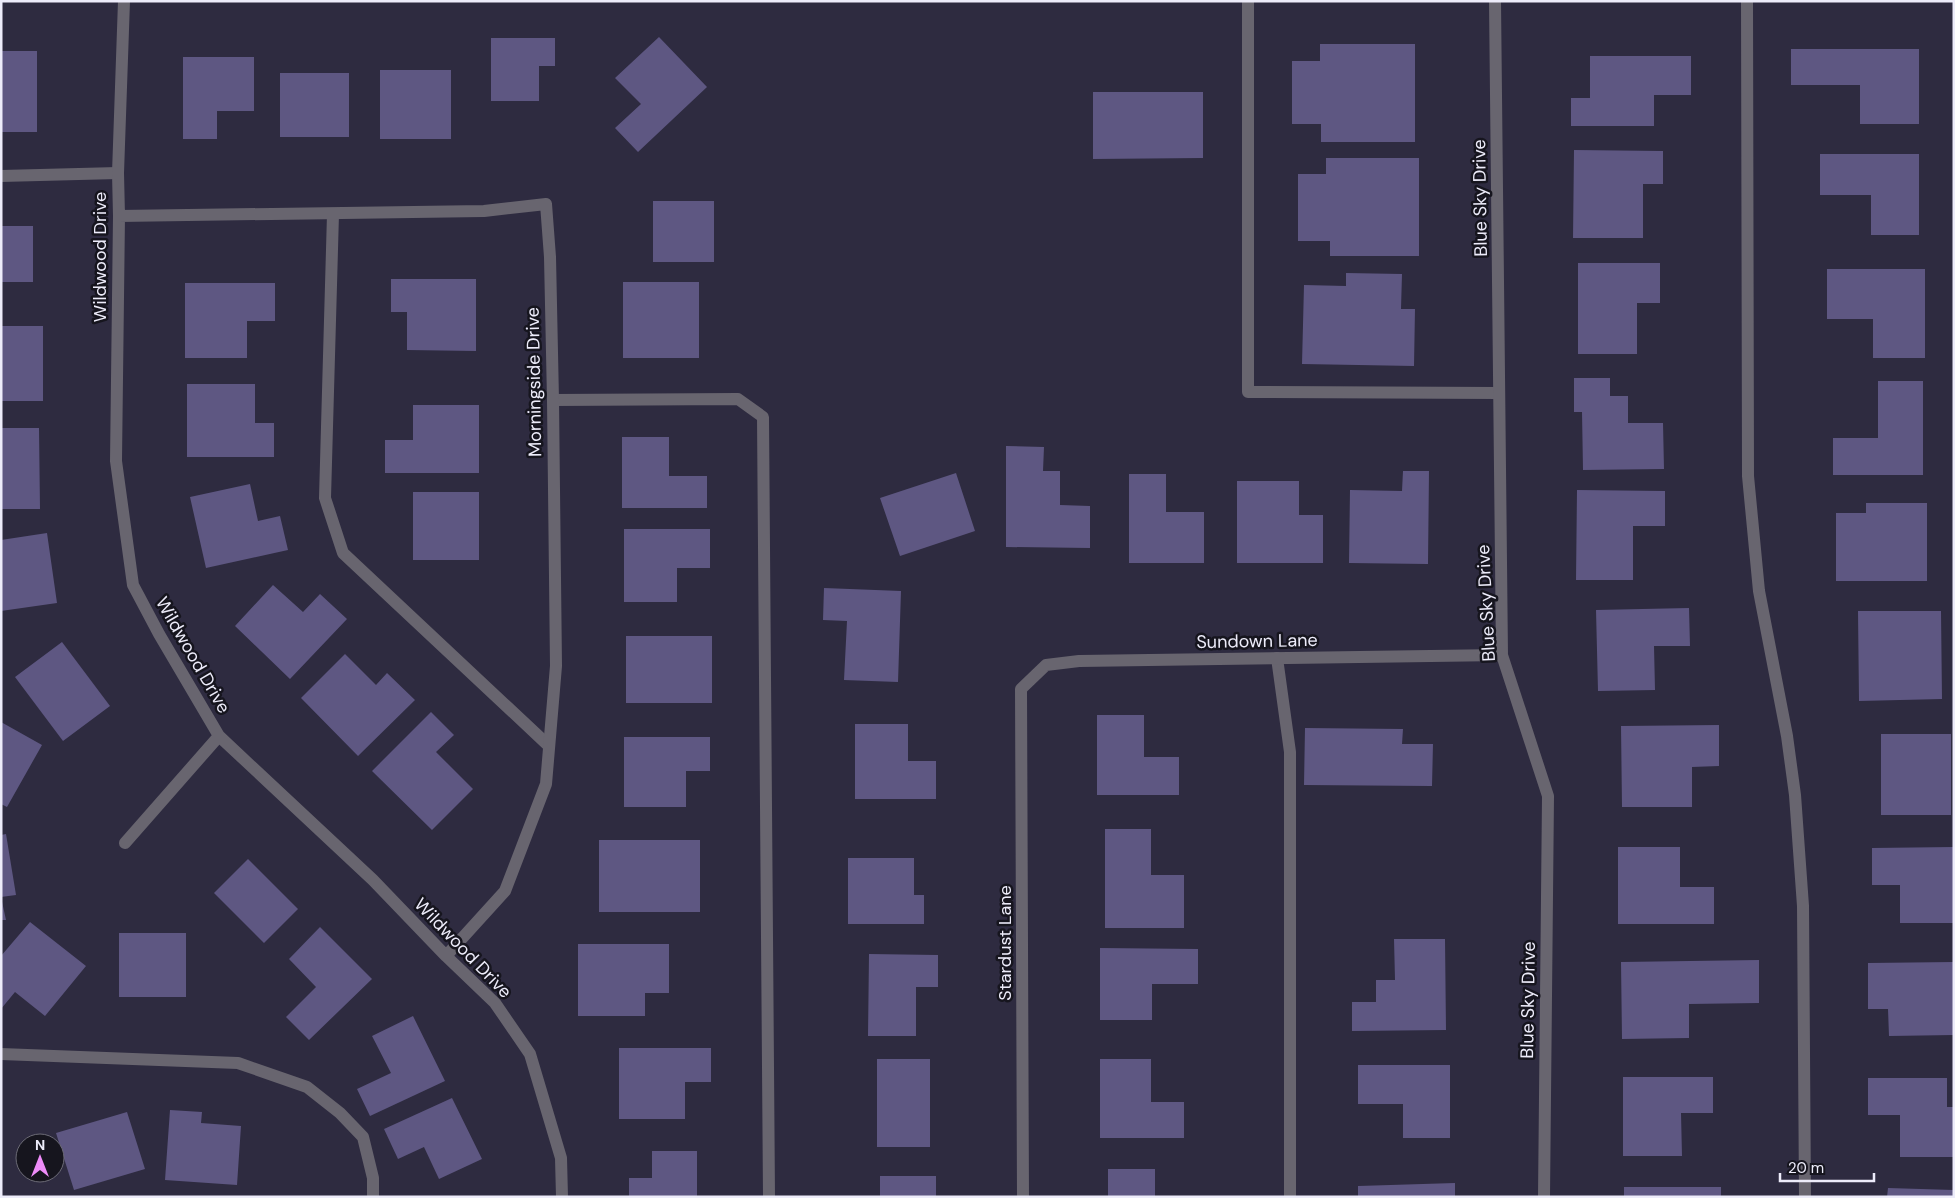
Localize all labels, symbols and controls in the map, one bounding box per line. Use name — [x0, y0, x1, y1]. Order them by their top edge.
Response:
street label: Blue Sky Drive — [1467, 139, 1493, 257]
street label: Wildwood Drive — [88, 192, 112, 322]
street label: Morningside Drive — [521, 307, 547, 457]
street label: Blue Sky Drive — [1471, 544, 1501, 662]
street label: Wildwood Drive — [150, 592, 236, 718]
street label: Sundown Lane — [1196, 628, 1318, 654]
street label: Stardust Lane — [993, 885, 1017, 1001]
street label: Wildwood Drive — [409, 893, 517, 1003]
street label: Blue Sky Drive — [1515, 941, 1541, 1059]
north arrow — [15, 1133, 65, 1183]
text: N — [35, 1136, 45, 1154]
scale bar — [1780, 1150, 1874, 1182]
text: 20 m — [1788, 1158, 1824, 1178]

